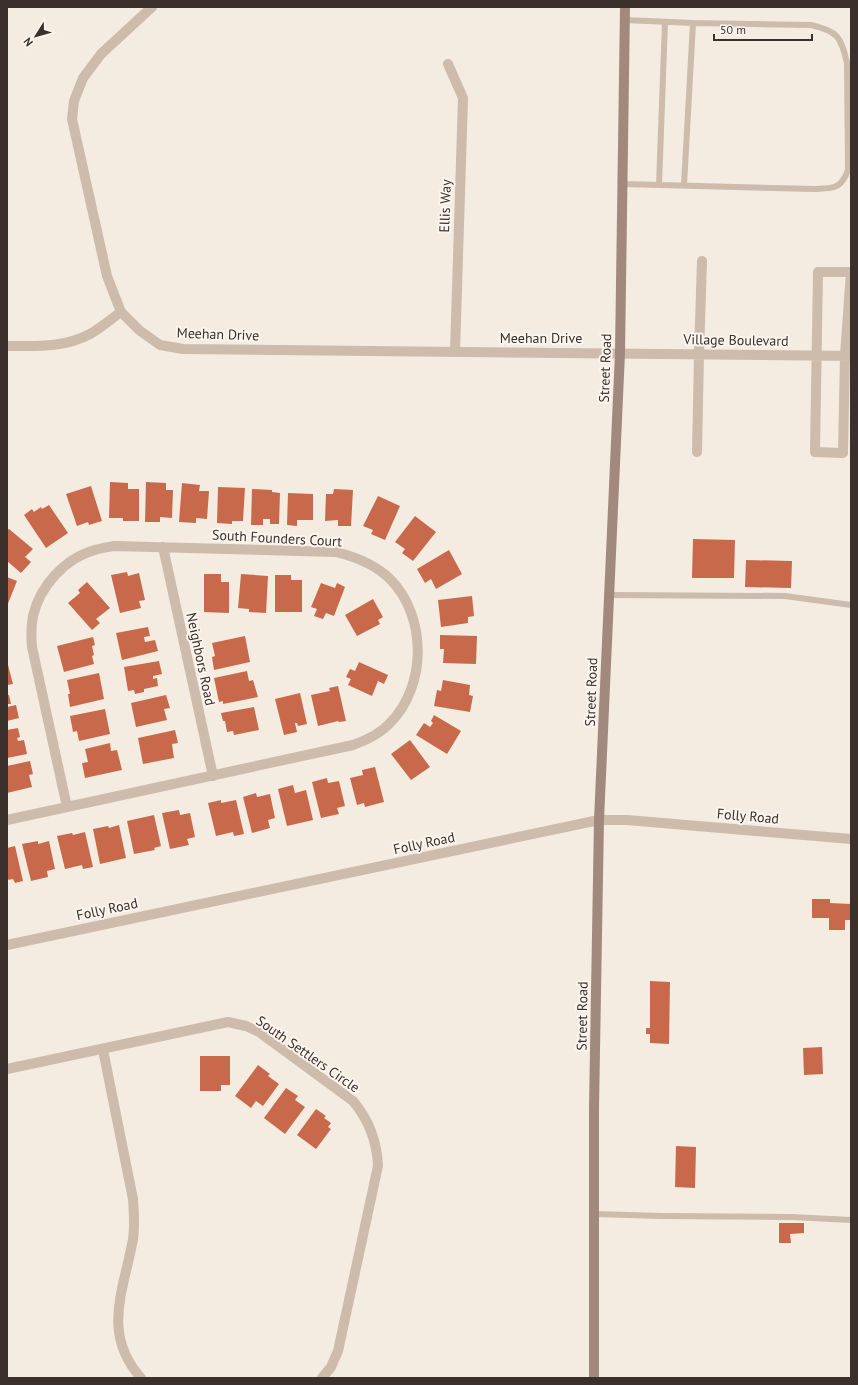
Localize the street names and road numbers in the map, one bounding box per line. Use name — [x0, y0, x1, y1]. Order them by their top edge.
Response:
street label: Ellis Way — [435, 179, 455, 233]
street label: Meehan Drive — [176, 324, 260, 344]
street label: Meehan Drive — [500, 329, 582, 347]
street label: Village Boulevard — [682, 330, 789, 350]
street label: Street Road — [595, 333, 615, 403]
street label: South Founders Court — [212, 526, 343, 550]
street label: Neighbors Road — [182, 611, 220, 707]
street label: Street Road — [581, 657, 601, 727]
street label: Folly Road — [716, 804, 780, 828]
street label: Folly Road — [392, 828, 456, 858]
street label: Folly Road — [75, 894, 139, 924]
street label: Street Road — [572, 981, 592, 1051]
street label: South Settlers Circle — [253, 1012, 363, 1096]

